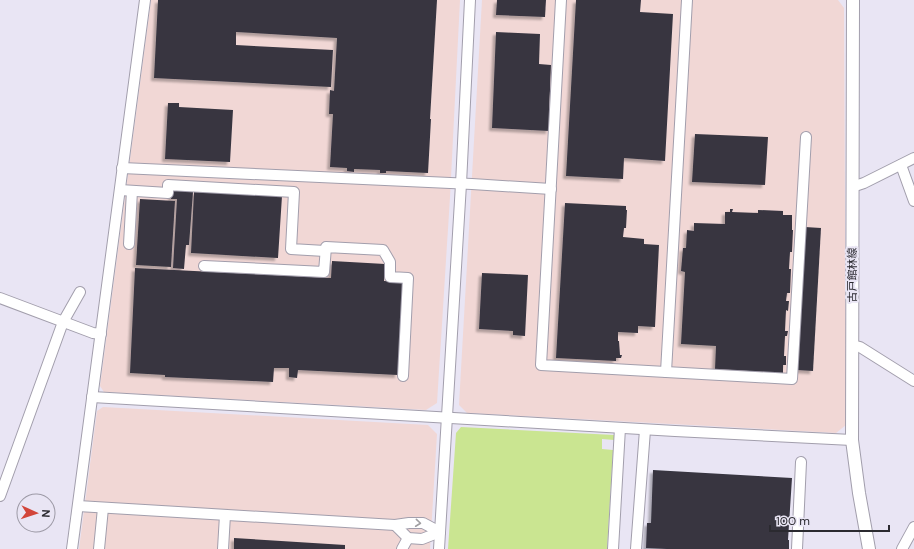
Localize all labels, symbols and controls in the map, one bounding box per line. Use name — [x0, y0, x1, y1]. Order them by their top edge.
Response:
street label: 古戸館林線 — [845, 248, 859, 303]
north arrow — [16, 493, 56, 533]
scale bar — [770, 507, 889, 533]
text: N — [39, 509, 53, 518]
text: 100 m — [776, 513, 810, 529]
one-way arrow — [415, 519, 421, 528]

